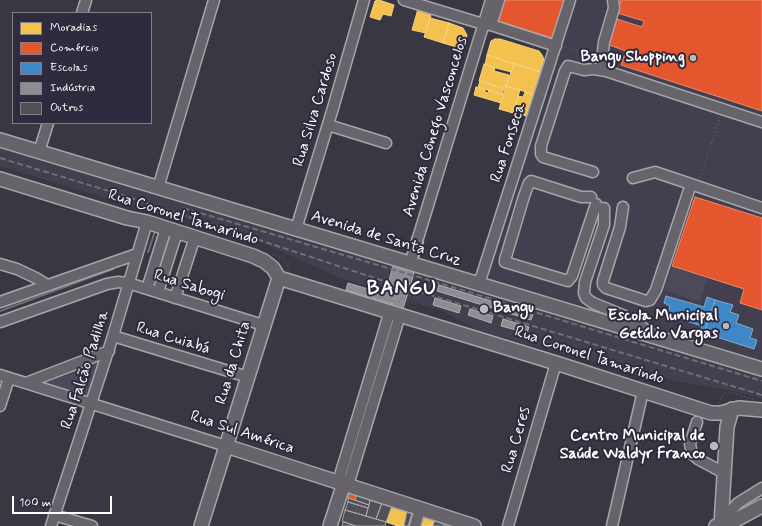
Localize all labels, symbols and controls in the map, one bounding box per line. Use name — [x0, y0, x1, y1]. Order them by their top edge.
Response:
legend — [12, 12, 152, 124]
text: Moradias — [50, 20, 97, 36]
street label: Avenida Cônego Vasconcelos — [399, 35, 473, 219]
text: Comércio — [50, 40, 99, 56]
place label: Bangu Shopping — [581, 48, 685, 68]
street label: Rua Silva Cardoso — [290, 51, 342, 169]
marker: Bangu Shopping — [688, 53, 698, 63]
text: Escolas — [50, 60, 88, 76]
text: Indústria — [50, 80, 95, 96]
text: Outros — [50, 100, 83, 116]
street label: Rua Fonseca — [487, 101, 531, 185]
street label: Rua Coronel Tamarindo — [105, 186, 261, 250]
street label: Avenida de Santa Cruz — [309, 207, 463, 271]
street label: Rua Sabogi — [151, 266, 227, 306]
district label: BANGU — [366, 278, 438, 302]
place label: Bangu — [493, 299, 534, 319]
marker: Bangu — [478, 303, 490, 315]
place label: Escola Municipal Getúlio Vargas — [608, 307, 718, 345]
street label: Rua Falcão Padilha — [58, 308, 114, 432]
street label: Rua Cuiabá — [134, 319, 212, 359]
street label: Rua da Chita — [212, 319, 256, 407]
marker: Escola Municipal Getúlio Vargas — [721, 321, 731, 331]
street label: Rua Coronel Tamarindo — [512, 323, 666, 389]
street label: Rua Ceres — [498, 405, 536, 475]
street label: Rua Sul América — [188, 407, 296, 459]
place label: Centro Municipal de Saúde Waldyr Franco — [560, 427, 705, 465]
marker: Centro Municipal de Saúde Waldyr Franco — [708, 440, 720, 452]
scale bar — [14, 488, 114, 514]
text: 100 m — [19, 495, 51, 511]

